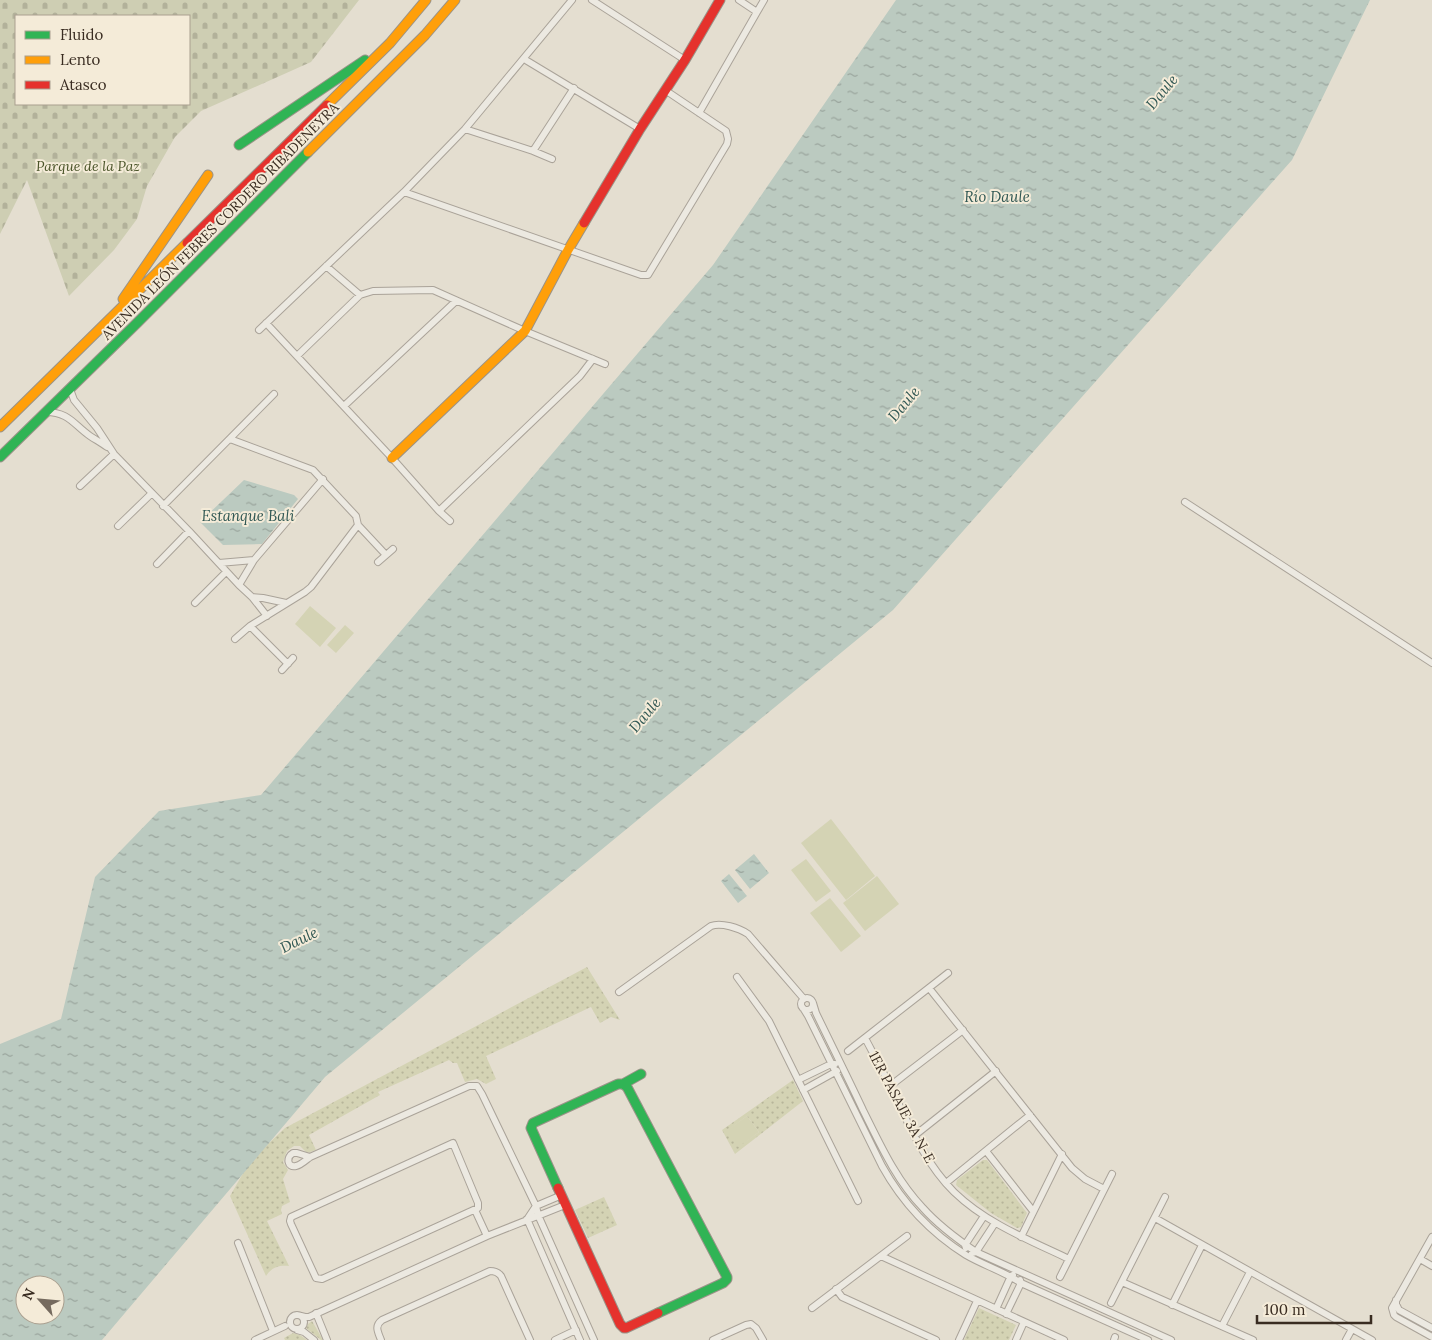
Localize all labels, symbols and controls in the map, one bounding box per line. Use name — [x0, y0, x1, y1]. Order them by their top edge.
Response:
legend — [15, 15, 190, 105]
text: Fluido — [60, 25, 103, 44]
text: Lento — [60, 50, 101, 69]
water label: Daule — [1142, 70, 1182, 113]
text: Atasco — [59, 75, 107, 94]
street label: AVENIDA LEÓN FEBRES CORDERO RIBADENEYRA — [97, 98, 343, 344]
park label: Parque de la Paz — [36, 157, 140, 175]
water label: Río Daule — [964, 187, 1030, 206]
water label: Daule — [884, 382, 924, 425]
water label: Estanque Bali — [202, 506, 295, 525]
water label: Daule — [625, 693, 665, 736]
water label: Daule — [277, 922, 321, 957]
street label: 1ER PASAJE 3A N-E — [865, 1048, 939, 1166]
north arrow — [15, 1275, 65, 1325]
text: N — [18, 1285, 39, 1303]
scale bar — [1257, 1292, 1371, 1324]
text: 100 m — [1264, 1300, 1305, 1319]

